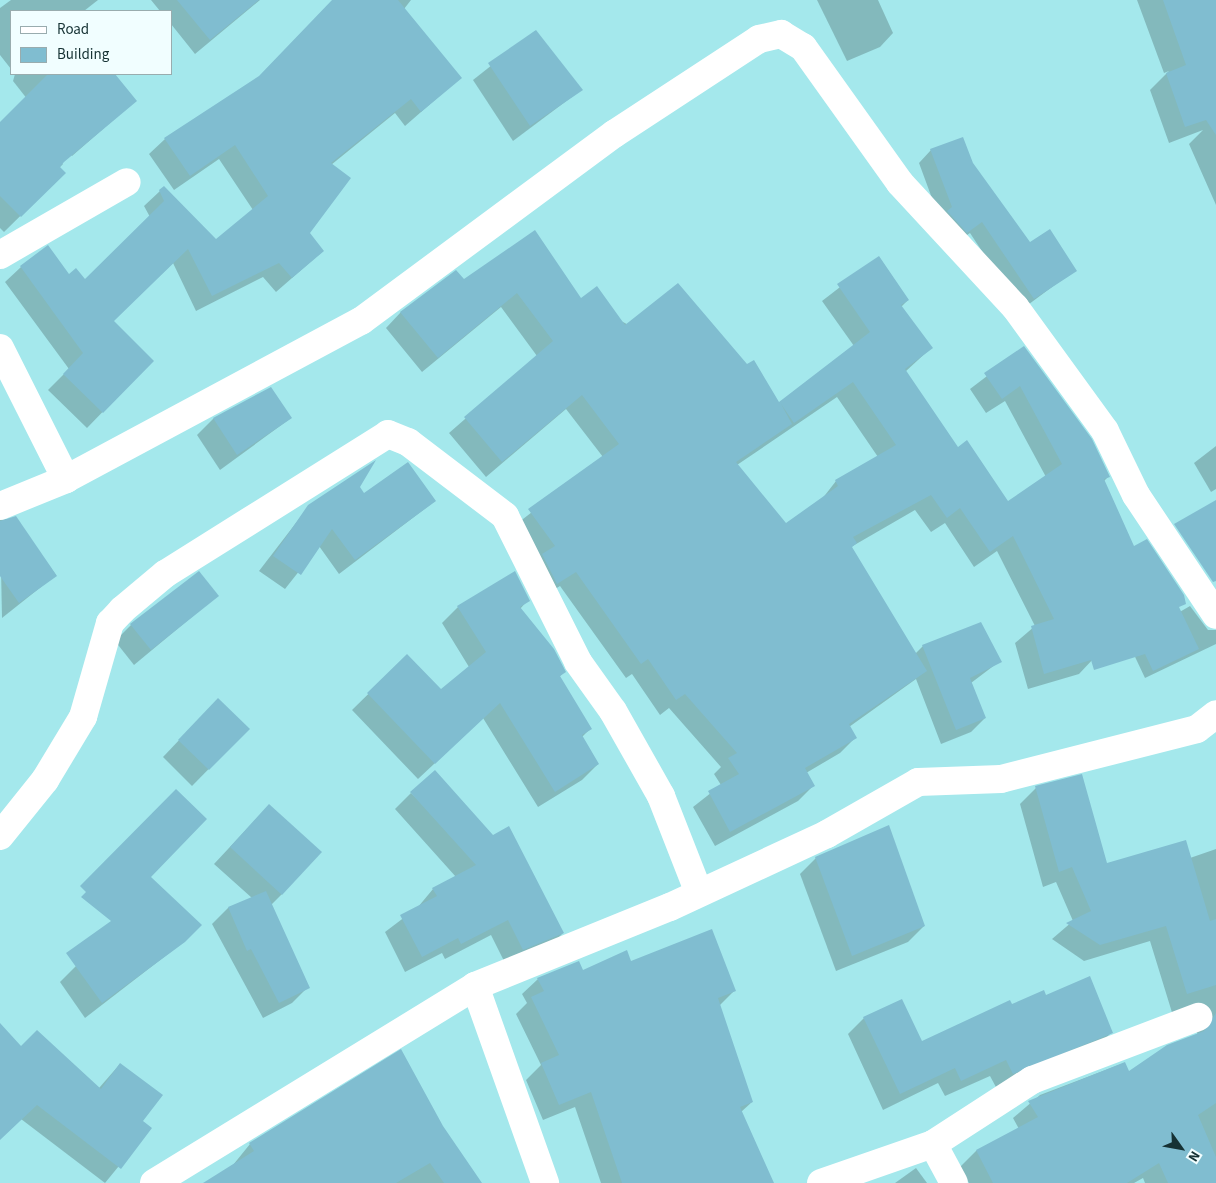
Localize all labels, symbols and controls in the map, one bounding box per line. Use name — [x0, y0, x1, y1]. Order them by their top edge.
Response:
legend — [10, 10, 172, 75]
text: Road — [57, 19, 89, 40]
text: Building — [57, 44, 109, 65]
north arrow — [1156, 1123, 1206, 1173]
text: N — [1183, 1147, 1205, 1165]

